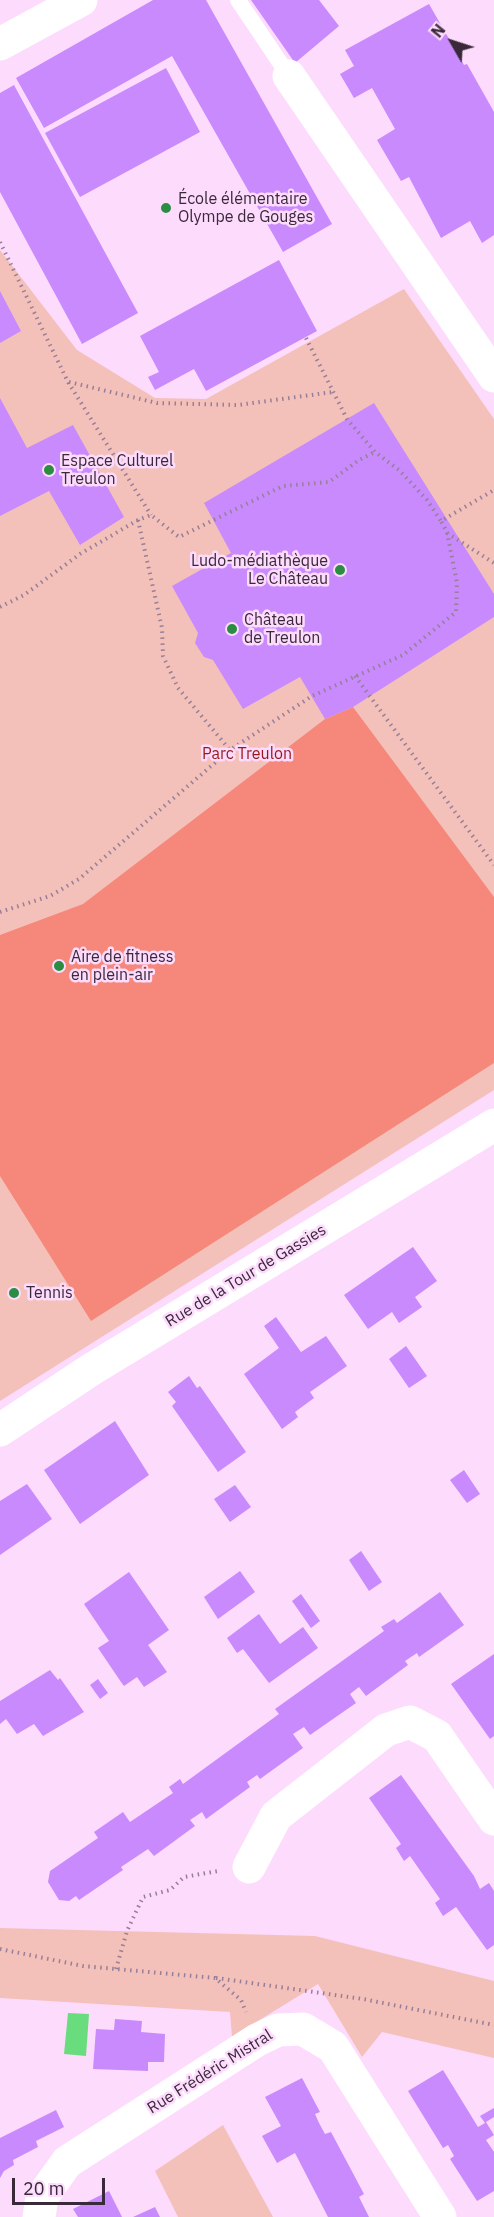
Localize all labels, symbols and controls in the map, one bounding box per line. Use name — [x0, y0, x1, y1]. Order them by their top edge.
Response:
north arrow — [422, 12, 482, 72]
text: N — [427, 20, 449, 41]
place label: École élémentaire Olympe de Gouges — [178, 189, 313, 227]
marker: École élémentaire Olympe de Gouges — [159, 201, 173, 215]
place label: Espace Culturel Treulon — [61, 451, 173, 489]
marker: Espace Culturel Treulon — [42, 463, 56, 477]
place label: Ludo-médiathèque Le Château — [191, 551, 328, 589]
marker: Ludo-médiathèque Le Château — [333, 563, 347, 577]
place label: Château de Treulon — [244, 610, 320, 648]
marker: Château de Treulon — [225, 622, 239, 636]
park label: Parc Treulon — [202, 744, 292, 764]
place label: Aire de fitness en plein-air — [71, 947, 173, 985]
marker: Aire de fitness en plein-air — [52, 959, 66, 973]
street label: Rue de la Tour de Gassies — [162, 1220, 330, 1332]
place label: Tennis — [26, 1283, 73, 1303]
marker: Tennis — [7, 1286, 21, 1300]
street label: Rue Frédéric Mistral — [144, 2026, 276, 2118]
scale bar — [15, 2166, 108, 2204]
text: 20 m — [23, 2177, 65, 2200]

